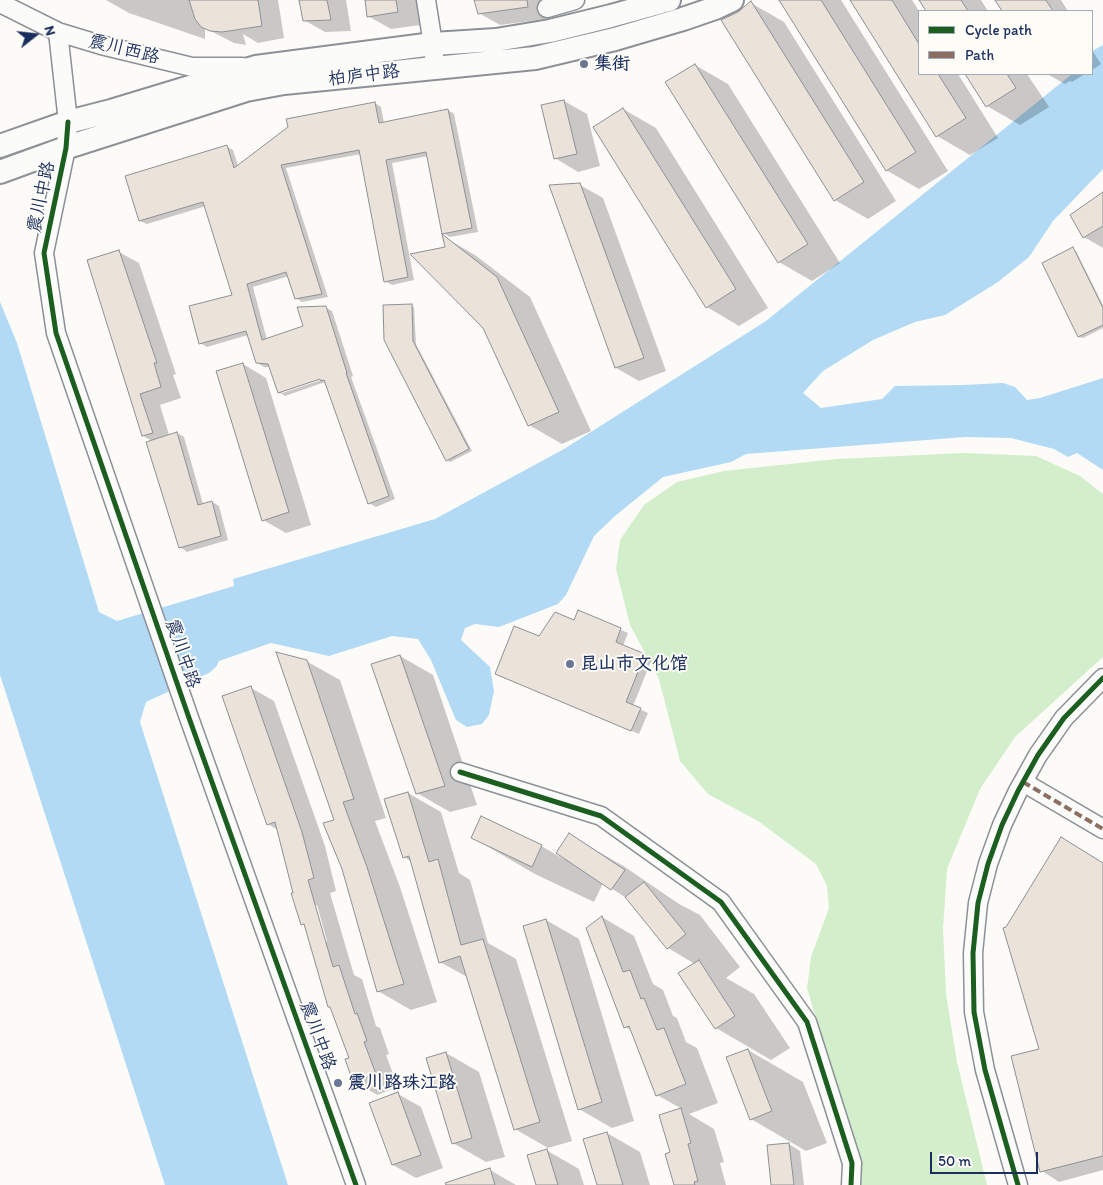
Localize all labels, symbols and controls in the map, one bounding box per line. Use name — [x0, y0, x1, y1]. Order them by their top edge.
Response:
north arrow — [10, 10, 60, 60]
legend — [918, 10, 1093, 75]
text: Cycle path — [965, 21, 1032, 39]
text: N — [40, 24, 59, 38]
street label: 震川西路 — [86, 31, 162, 69]
text: Path — [965, 46, 994, 64]
place label: 集街 — [594, 53, 630, 75]
marker: 集街 — [578, 58, 590, 70]
street label: 柏庐中路 — [327, 61, 401, 91]
street label: 震川中路 — [24, 160, 60, 234]
street label: 震川中路 — [160, 616, 204, 692]
place label: 昆山市文化馆 — [580, 653, 688, 675]
marker: 昆山市文化馆 — [564, 658, 576, 670]
street label: 震川中路 — [295, 998, 339, 1074]
place label: 震川路珠江路 — [348, 1072, 456, 1094]
marker: 震川路珠江路 — [332, 1077, 344, 1089]
scale bar — [933, 1142, 1040, 1174]
text: 50 m — [938, 1152, 971, 1170]

